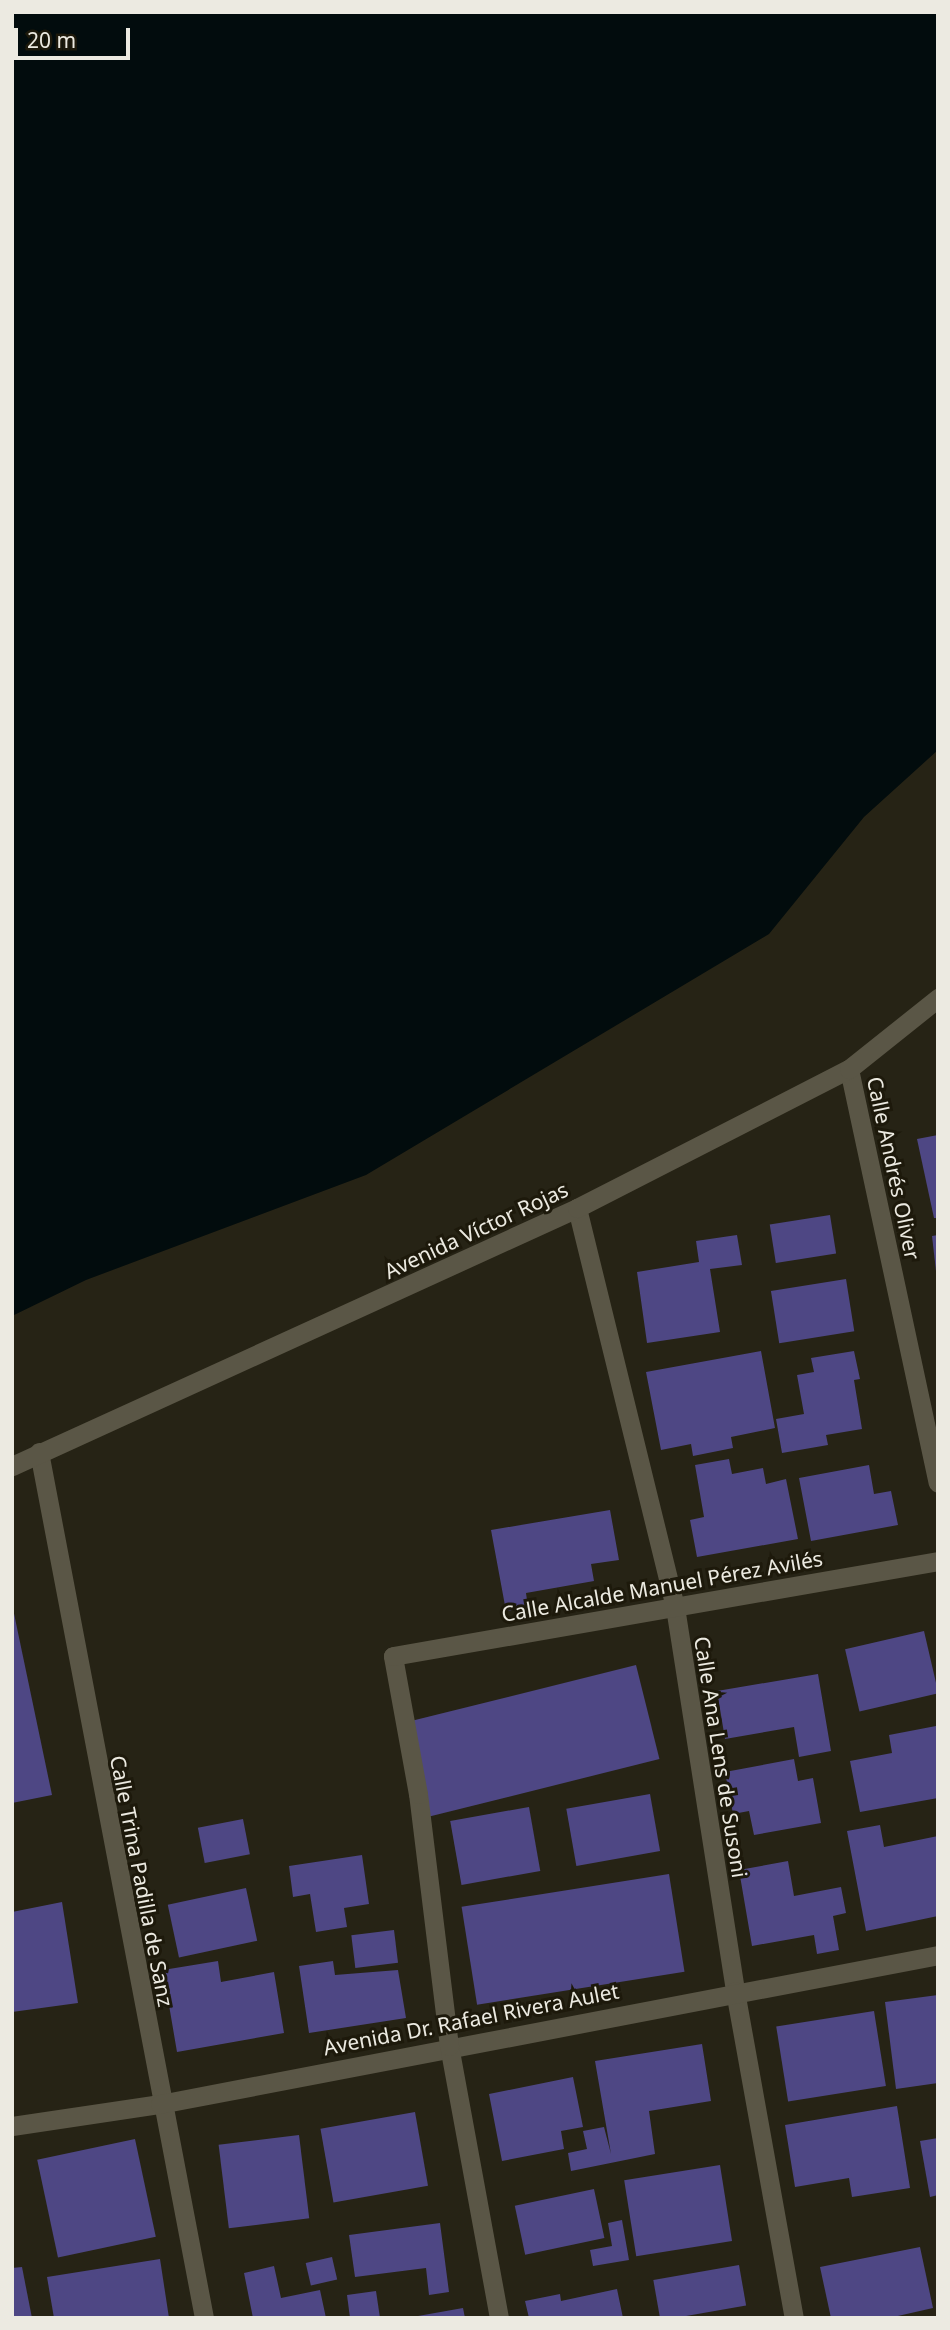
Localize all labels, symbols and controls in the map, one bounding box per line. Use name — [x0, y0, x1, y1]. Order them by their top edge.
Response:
scale bar — [18, 14, 133, 58]
text: 20 m — [27, 26, 76, 54]
street label: Calle Andrés Oliver — [862, 1074, 926, 1262]
street label: Avenida Víctor Rojas — [380, 1176, 572, 1284]
street label: Calle Alcalde Manuel Pérez Avilés — [499, 1545, 825, 1627]
street label: Calle Ana Lens de Susoni — [689, 1635, 753, 1879]
street label: Calle Trina Padilla de Sanz — [105, 1753, 179, 2009]
street label: Avenida Dr. Rafael Rivera Aulet — [321, 1978, 621, 2060]

